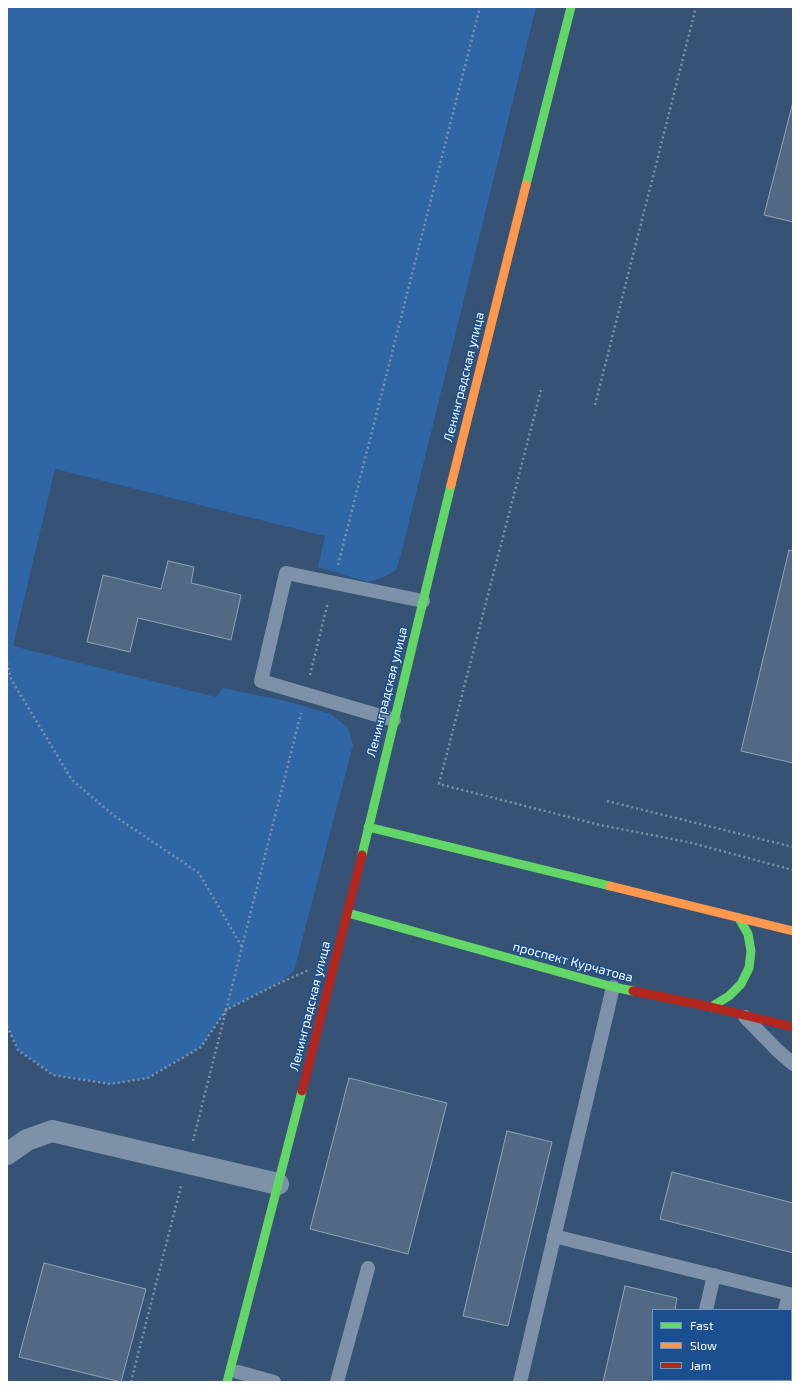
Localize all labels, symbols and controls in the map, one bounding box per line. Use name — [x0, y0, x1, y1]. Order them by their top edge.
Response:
street label: Ленинградская улица — [440, 310, 488, 444]
street label: Ленинградская улица — [363, 625, 411, 759]
street label: проспект Курчатова — [511, 938, 635, 986]
street label: Ленинградская улица — [286, 939, 334, 1073]
legend — [652, 1309, 792, 1381]
text: Fast — [690, 1318, 713, 1332]
text: Slow — [690, 1338, 717, 1352]
text: Jam — [690, 1358, 711, 1372]

